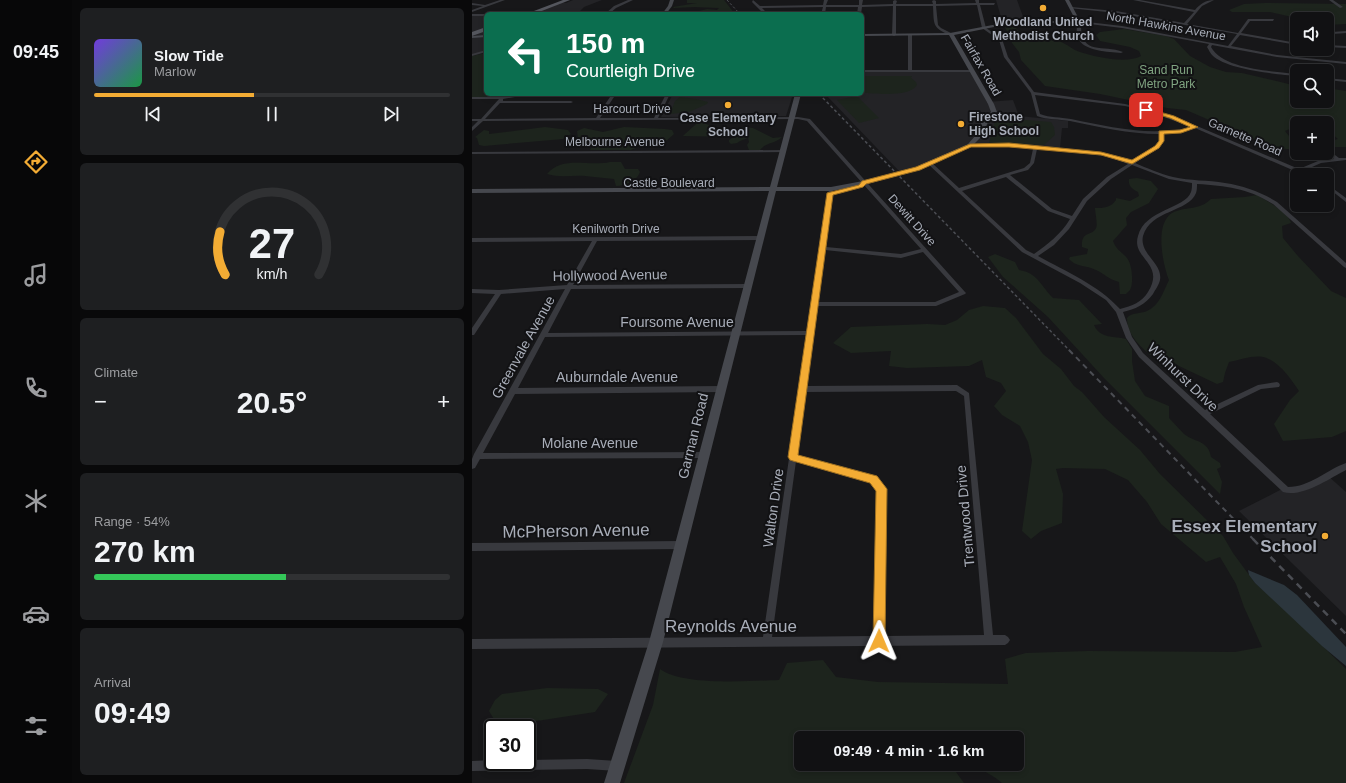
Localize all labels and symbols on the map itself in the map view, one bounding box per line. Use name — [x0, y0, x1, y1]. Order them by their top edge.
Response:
marker: Woodland United Methodist Church — [1038, 3, 1048, 13]
street label: North Hawkins Avenue — [1105, 9, 1227, 43]
place label: Woodland United Methodist Church — [992, 15, 1094, 43]
street label: Fairfax Road — [958, 32, 1004, 98]
park label: Sand Run Metro Park — [1137, 63, 1196, 91]
pin — [1129, 93, 1163, 127]
marker: Case Elementary School — [723, 100, 733, 110]
street label: Harcourt Drive — [593, 102, 671, 116]
place label: Firestone High School — [969, 110, 1039, 138]
place label: Case Elementary School — [680, 111, 777, 139]
street label: Garnette Road — [1206, 115, 1284, 159]
marker: Firestone High School — [956, 119, 966, 129]
street label: Melbourne Avenue — [565, 135, 665, 149]
street label: Castle Boulevard — [623, 176, 715, 190]
street label: Dewitt Drive — [885, 191, 939, 249]
street label: Kenilworth Drive — [572, 222, 660, 236]
street label: Hollywood Avenue — [552, 266, 668, 284]
street label: Greenvale Avenue — [488, 293, 558, 401]
street label: Foursome Avenue — [620, 314, 734, 330]
street label: Winhurst Drive — [1144, 339, 1222, 415]
street label: Auburndale Avenue — [556, 369, 678, 385]
street label: Garman Road — [675, 391, 711, 481]
street label: Molane Avenue — [542, 435, 638, 451]
street label: Trentwood Drive — [953, 464, 977, 568]
street label: Walton Drive — [760, 467, 786, 549]
place label: Essex Elementary School — [1171, 517, 1318, 556]
street label: McPherson Avenue — [502, 520, 650, 542]
marker: Essex Elementary School — [1320, 531, 1330, 541]
street label: Reynolds Avenue — [665, 617, 797, 636]
position arrow — [858, 620, 900, 662]
speed limit sign: 30 — [484, 719, 536, 771]

